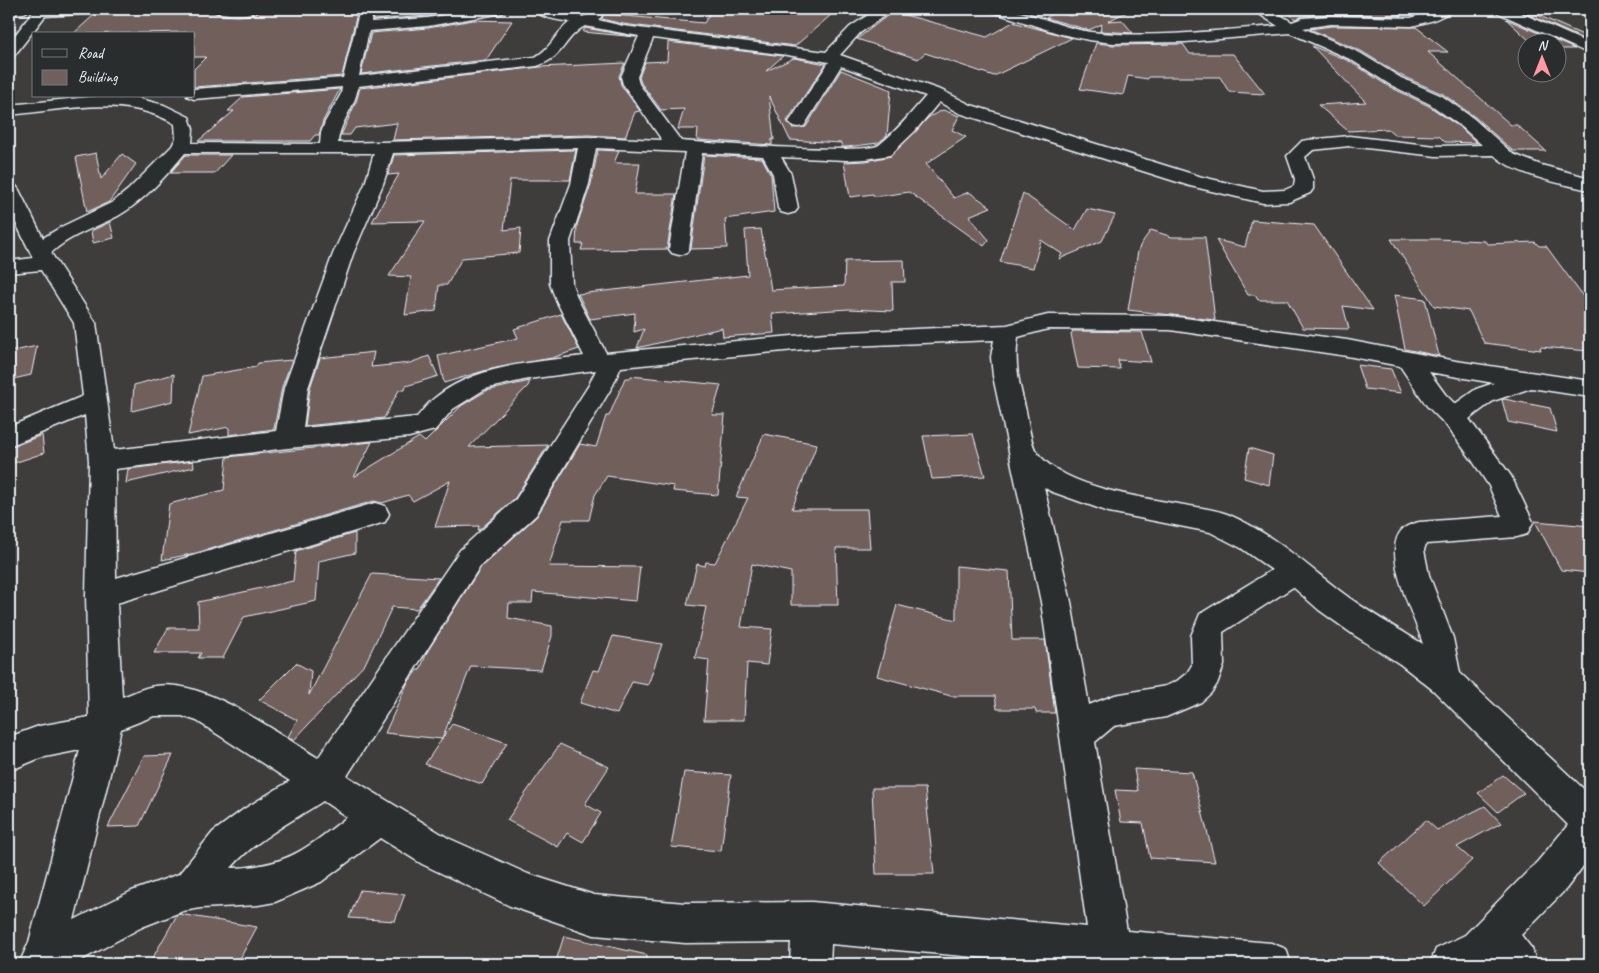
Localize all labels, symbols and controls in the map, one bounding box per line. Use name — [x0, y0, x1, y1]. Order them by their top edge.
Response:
legend — [32, 32, 195, 98]
north arrow — [1516, 32, 1566, 82]
text: N — [1538, 37, 1549, 54]
text: Road — [78, 44, 105, 63]
text: Building — [78, 68, 118, 87]

